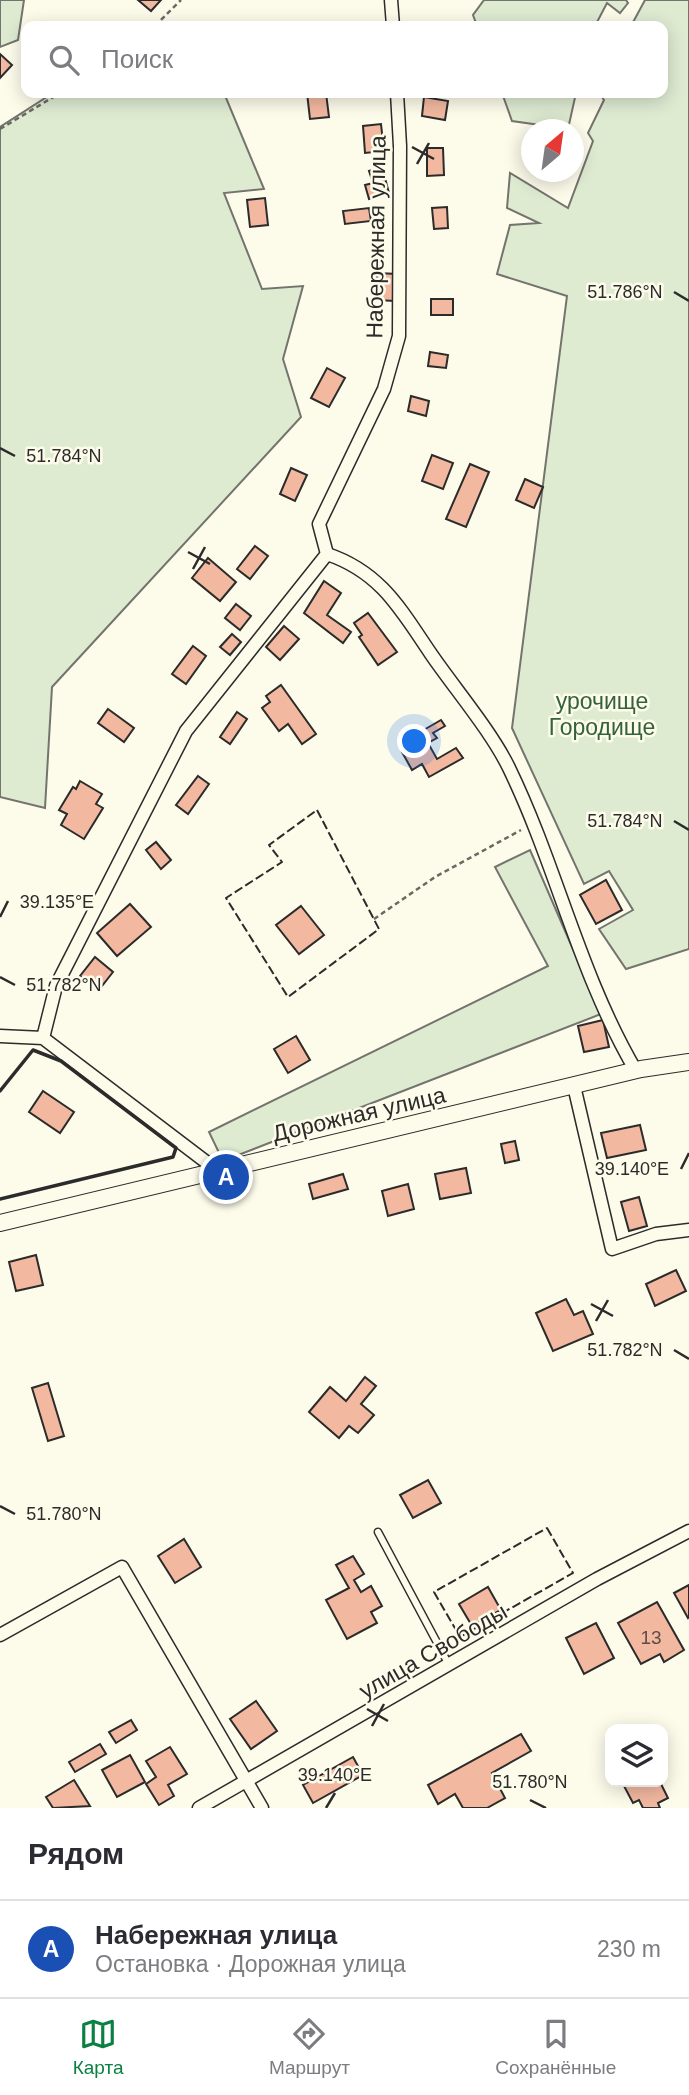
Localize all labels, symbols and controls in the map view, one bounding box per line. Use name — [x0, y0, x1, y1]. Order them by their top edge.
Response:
search box — [21, 21, 668, 98]
icon: search — [45, 41, 83, 79]
text: Поиск — [101, 44, 173, 74]
north arrow — [521, 119, 584, 182]
street label: Набережная улица — [361, 135, 391, 339]
text: 51.786°N — [587, 282, 663, 302]
text: 51.784°N — [26, 446, 102, 466]
park label: урочище Городище — [549, 688, 655, 740]
your location — [397, 724, 431, 758]
text: 51.784°N — [587, 811, 663, 831]
text: 39.135°E — [20, 892, 94, 912]
text: 51.782°N — [26, 975, 102, 995]
street label: Дорожная улица — [270, 1081, 448, 1147]
pin: A — [203, 1151, 249, 1203]
text: 39.140°E — [595, 1159, 669, 1179]
text: 51.782°N — [587, 1340, 663, 1360]
text: 51.780°N — [26, 1504, 102, 1524]
street label: улица Свободы — [354, 1598, 512, 1704]
house number: 13 — [640, 1627, 662, 1648]
map controls — [605, 1724, 668, 1787]
button: layers — [605, 1724, 668, 1787]
text: 39.140°E — [298, 1765, 372, 1785]
text: 51.780°N — [492, 1772, 568, 1792]
text: Рядом — [28, 1837, 124, 1870]
text: Набережная улица — [95, 1920, 337, 1950]
text: A — [43, 1936, 59, 1962]
text: 230 m — [597, 1936, 661, 1962]
text: Остановка · Дорожная улица — [95, 1951, 406, 1977]
tab: Карта — [73, 2015, 124, 2079]
tab: Маршрут — [269, 2015, 350, 2079]
tab: Сохранённые — [495, 2015, 616, 2079]

